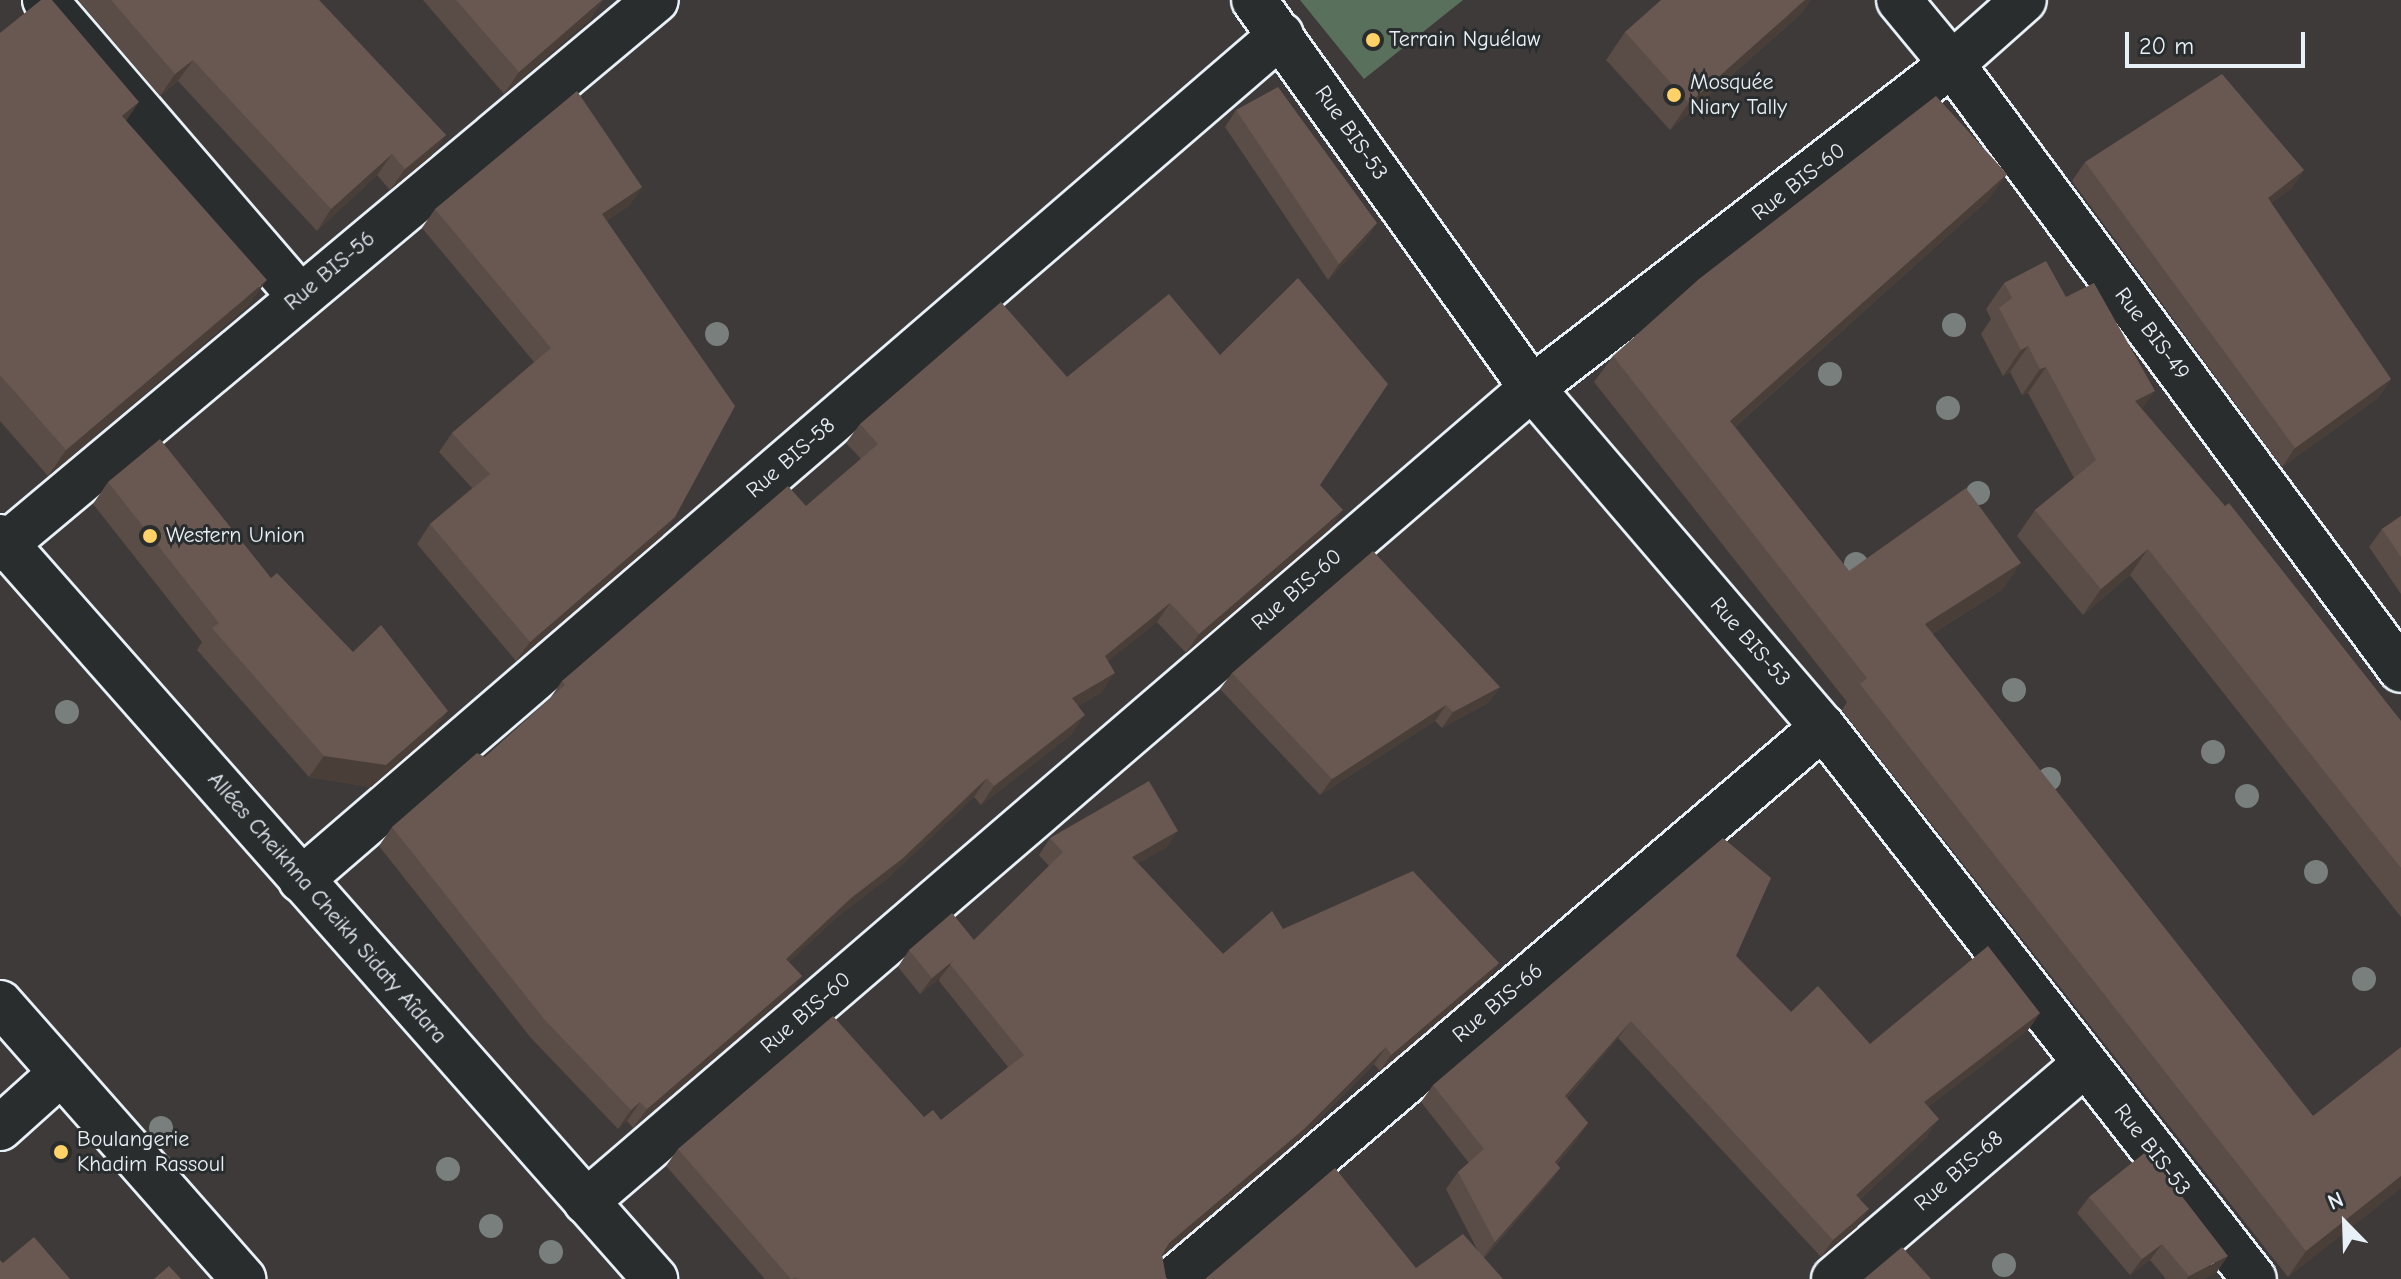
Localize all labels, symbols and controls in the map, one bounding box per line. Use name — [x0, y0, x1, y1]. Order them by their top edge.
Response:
scale bar — [2129, 16, 2309, 66]
place label: Terrain Nguélaw — [1389, 27, 1540, 53]
marker: Terrain Nguélaw — [1364, 31, 1382, 49]
text: 20 m — [2139, 32, 2194, 60]
place label: Mosquée Niary Tally — [1690, 69, 1787, 120]
street label: Rue BIS-53 — [1309, 81, 1393, 185]
marker: Mosquée Niary Tally — [1665, 86, 1683, 104]
street label: Rue BIS-60 — [1747, 137, 1851, 227]
street label: Rue BIS-56 — [279, 226, 381, 316]
street label: Rue BIS-49 — [2109, 283, 2195, 385]
street label: Rue BIS-58 — [741, 412, 841, 504]
place label: Western Union — [166, 523, 305, 549]
marker: Western Union — [141, 527, 159, 545]
street label: Rue BIS-60 — [1246, 544, 1348, 636]
street label: Rue BIS-53 — [1704, 592, 1796, 692]
street label: Allées Cheikhna Cheikh Sidaty Aîdara — [202, 767, 452, 1049]
street label: Rue BIS-66 — [1447, 958, 1549, 1048]
street label: Rue BIS-60 — [755, 967, 857, 1059]
street label: Rue BIS-53 — [2108, 1099, 2196, 1201]
street label: Rue BIS-68 — [1909, 1125, 2009, 1217]
place label: Boulangerie Khadim Rassoul — [77, 1126, 225, 1178]
marker: Boulangerie Khadim Rassoul — [52, 1143, 70, 1161]
north arrow — [2305, 1183, 2385, 1263]
text: N — [2324, 1186, 2347, 1216]

